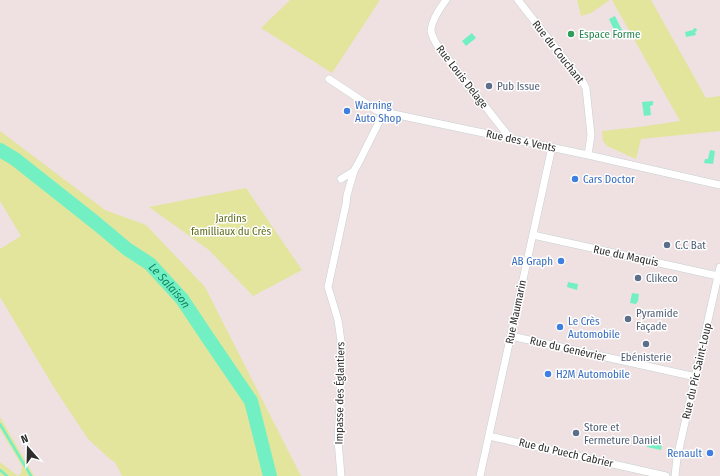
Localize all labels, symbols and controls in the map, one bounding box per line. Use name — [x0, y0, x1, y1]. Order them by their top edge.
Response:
street label: Rue du Couchant — [529, 18, 587, 86]
place label: Espace Forme — [579, 28, 640, 41]
marker: Espace Forme — [566, 29, 576, 39]
street label: Rue Louis Delage — [433, 43, 491, 111]
place label: Pub Issue — [497, 80, 540, 93]
marker: Pub Issue — [484, 81, 494, 91]
place label: Warning Auto Shop — [355, 99, 401, 125]
marker: Warning Auto Shop — [342, 106, 352, 116]
street label: Rue des 4 Vents — [485, 127, 557, 155]
place label: Cars Doctor — [583, 173, 635, 186]
marker: Cars Doctor — [570, 174, 580, 184]
park label: Jardins familliaux du Crès — [191, 212, 271, 238]
place label: C.C Bat — [675, 239, 706, 252]
marker: C.C Bat — [662, 240, 672, 250]
street label: Rue du Maquis — [592, 243, 660, 269]
place label: AB Graph — [512, 255, 553, 268]
marker: AB Graph — [556, 256, 566, 266]
water label: Le Salaison — [146, 260, 193, 311]
place label: Clikeco — [646, 272, 678, 285]
marker: Clikeco — [633, 273, 643, 283]
street label: Rue Maumarin — [503, 279, 529, 345]
place label: Pyramide Façade — [636, 307, 678, 333]
marker: Pyramide Façade — [623, 314, 633, 324]
place label: Le Crès Automobile — [568, 315, 620, 341]
street label: Rue du Pic Saint-Loup — [680, 321, 714, 420]
marker: Le Crès Automobile — [555, 322, 565, 332]
street label: Rue du Genévrier — [529, 334, 607, 364]
marker: Ebénisterie — [641, 339, 651, 349]
street label: Impasse des Églantiers — [332, 341, 347, 444]
place label: Ebénisterie — [621, 351, 671, 364]
place label: H2M Automobile — [556, 368, 630, 381]
marker: H2M Automobile — [543, 369, 553, 379]
place label: Store et Fermeture Daniel — [584, 421, 661, 447]
north arrow — [8, 428, 48, 468]
marker: Store et Fermeture Daniel — [571, 428, 581, 438]
text: N — [19, 432, 30, 446]
street label: Rue du Puech Cabrier — [518, 436, 615, 470]
place label: Renault — [667, 447, 702, 460]
marker: Renault — [705, 448, 715, 458]

